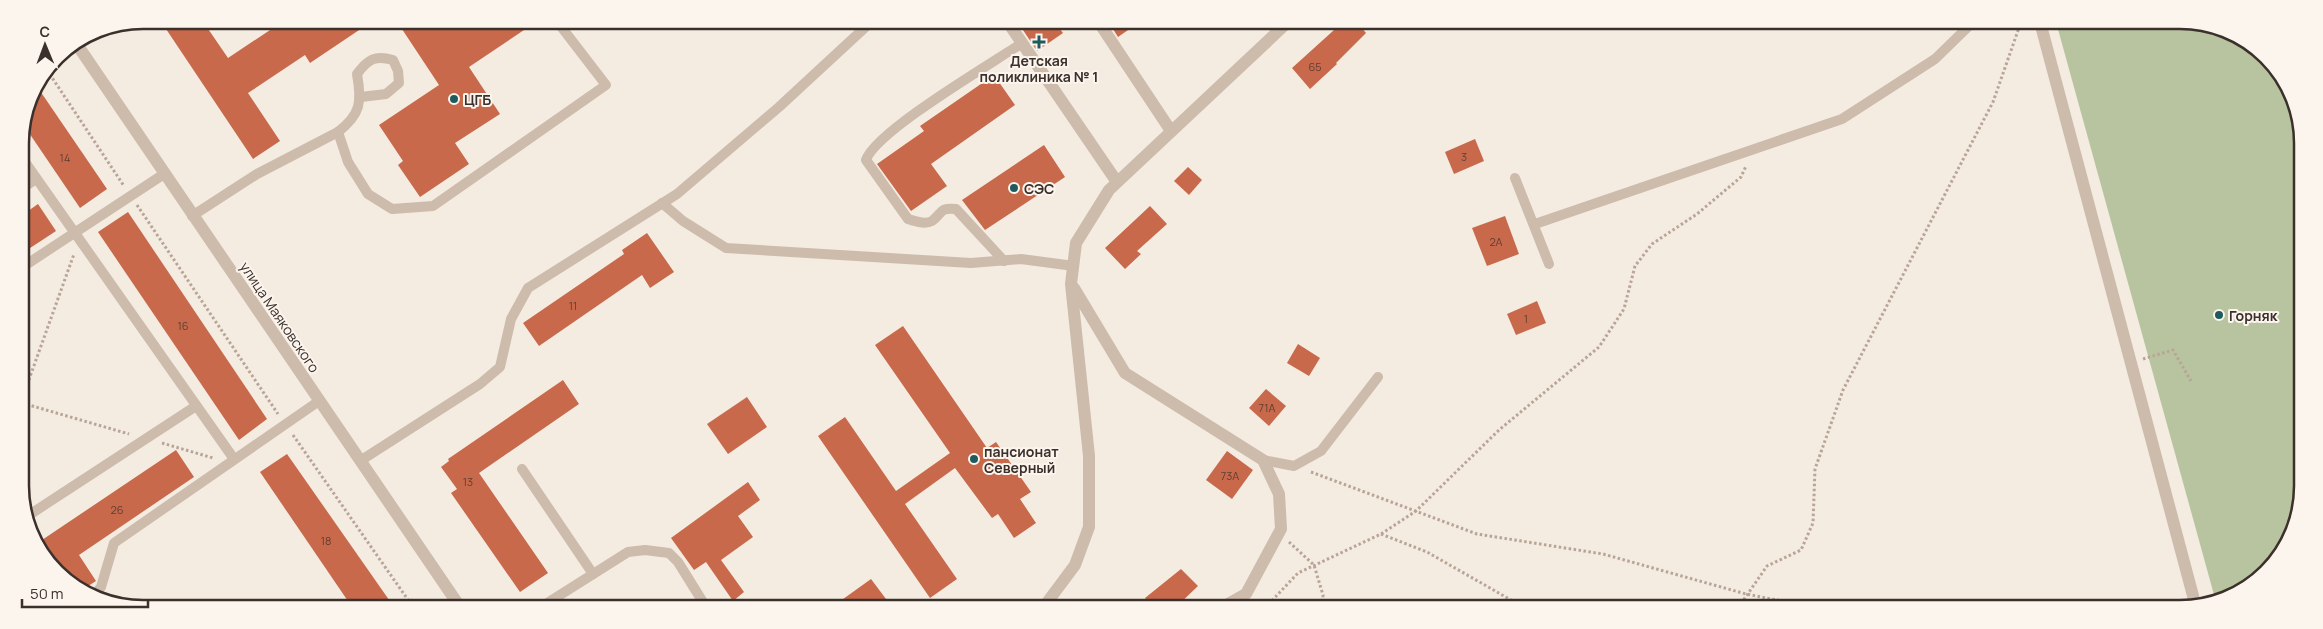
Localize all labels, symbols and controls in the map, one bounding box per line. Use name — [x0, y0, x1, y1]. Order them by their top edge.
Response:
north arrow — [20, 20, 70, 70]
text: С — [39, 22, 50, 41]
marker: Детская поликлиника № 1 — [1032, 35, 1046, 49]
place label: Детская поликлиника № 1 — [980, 51, 1098, 86]
house number: 65 — [1308, 59, 1322, 74]
place label: ЦГБ — [464, 90, 491, 109]
marker: ЦГБ — [448, 93, 460, 105]
house number: 3 — [1461, 149, 1467, 164]
house number: 14 — [60, 150, 70, 165]
place label: СЭС — [1024, 179, 1054, 198]
marker: СЭС — [1008, 182, 1020, 194]
house number: 2А — [1489, 234, 1503, 249]
street label: улица Маяковского — [236, 258, 324, 376]
house number: 11 — [569, 298, 577, 313]
place label: Горняк — [2229, 306, 2278, 325]
marker: Горняк — [2213, 309, 2225, 321]
house number: 1 — [1524, 311, 1528, 326]
house number: 16 — [177, 318, 189, 333]
house number: 71А — [1259, 400, 1275, 415]
place label: пансионат Северный — [984, 442, 1059, 477]
marker: пансионат Северный — [968, 453, 980, 465]
house number: 73А — [1221, 468, 1239, 483]
house number: 13 — [463, 474, 473, 489]
house number: 26 — [110, 502, 124, 517]
house number: 18 — [321, 533, 331, 548]
scale bar — [22, 576, 149, 608]
text: 50 m — [30, 583, 64, 604]

